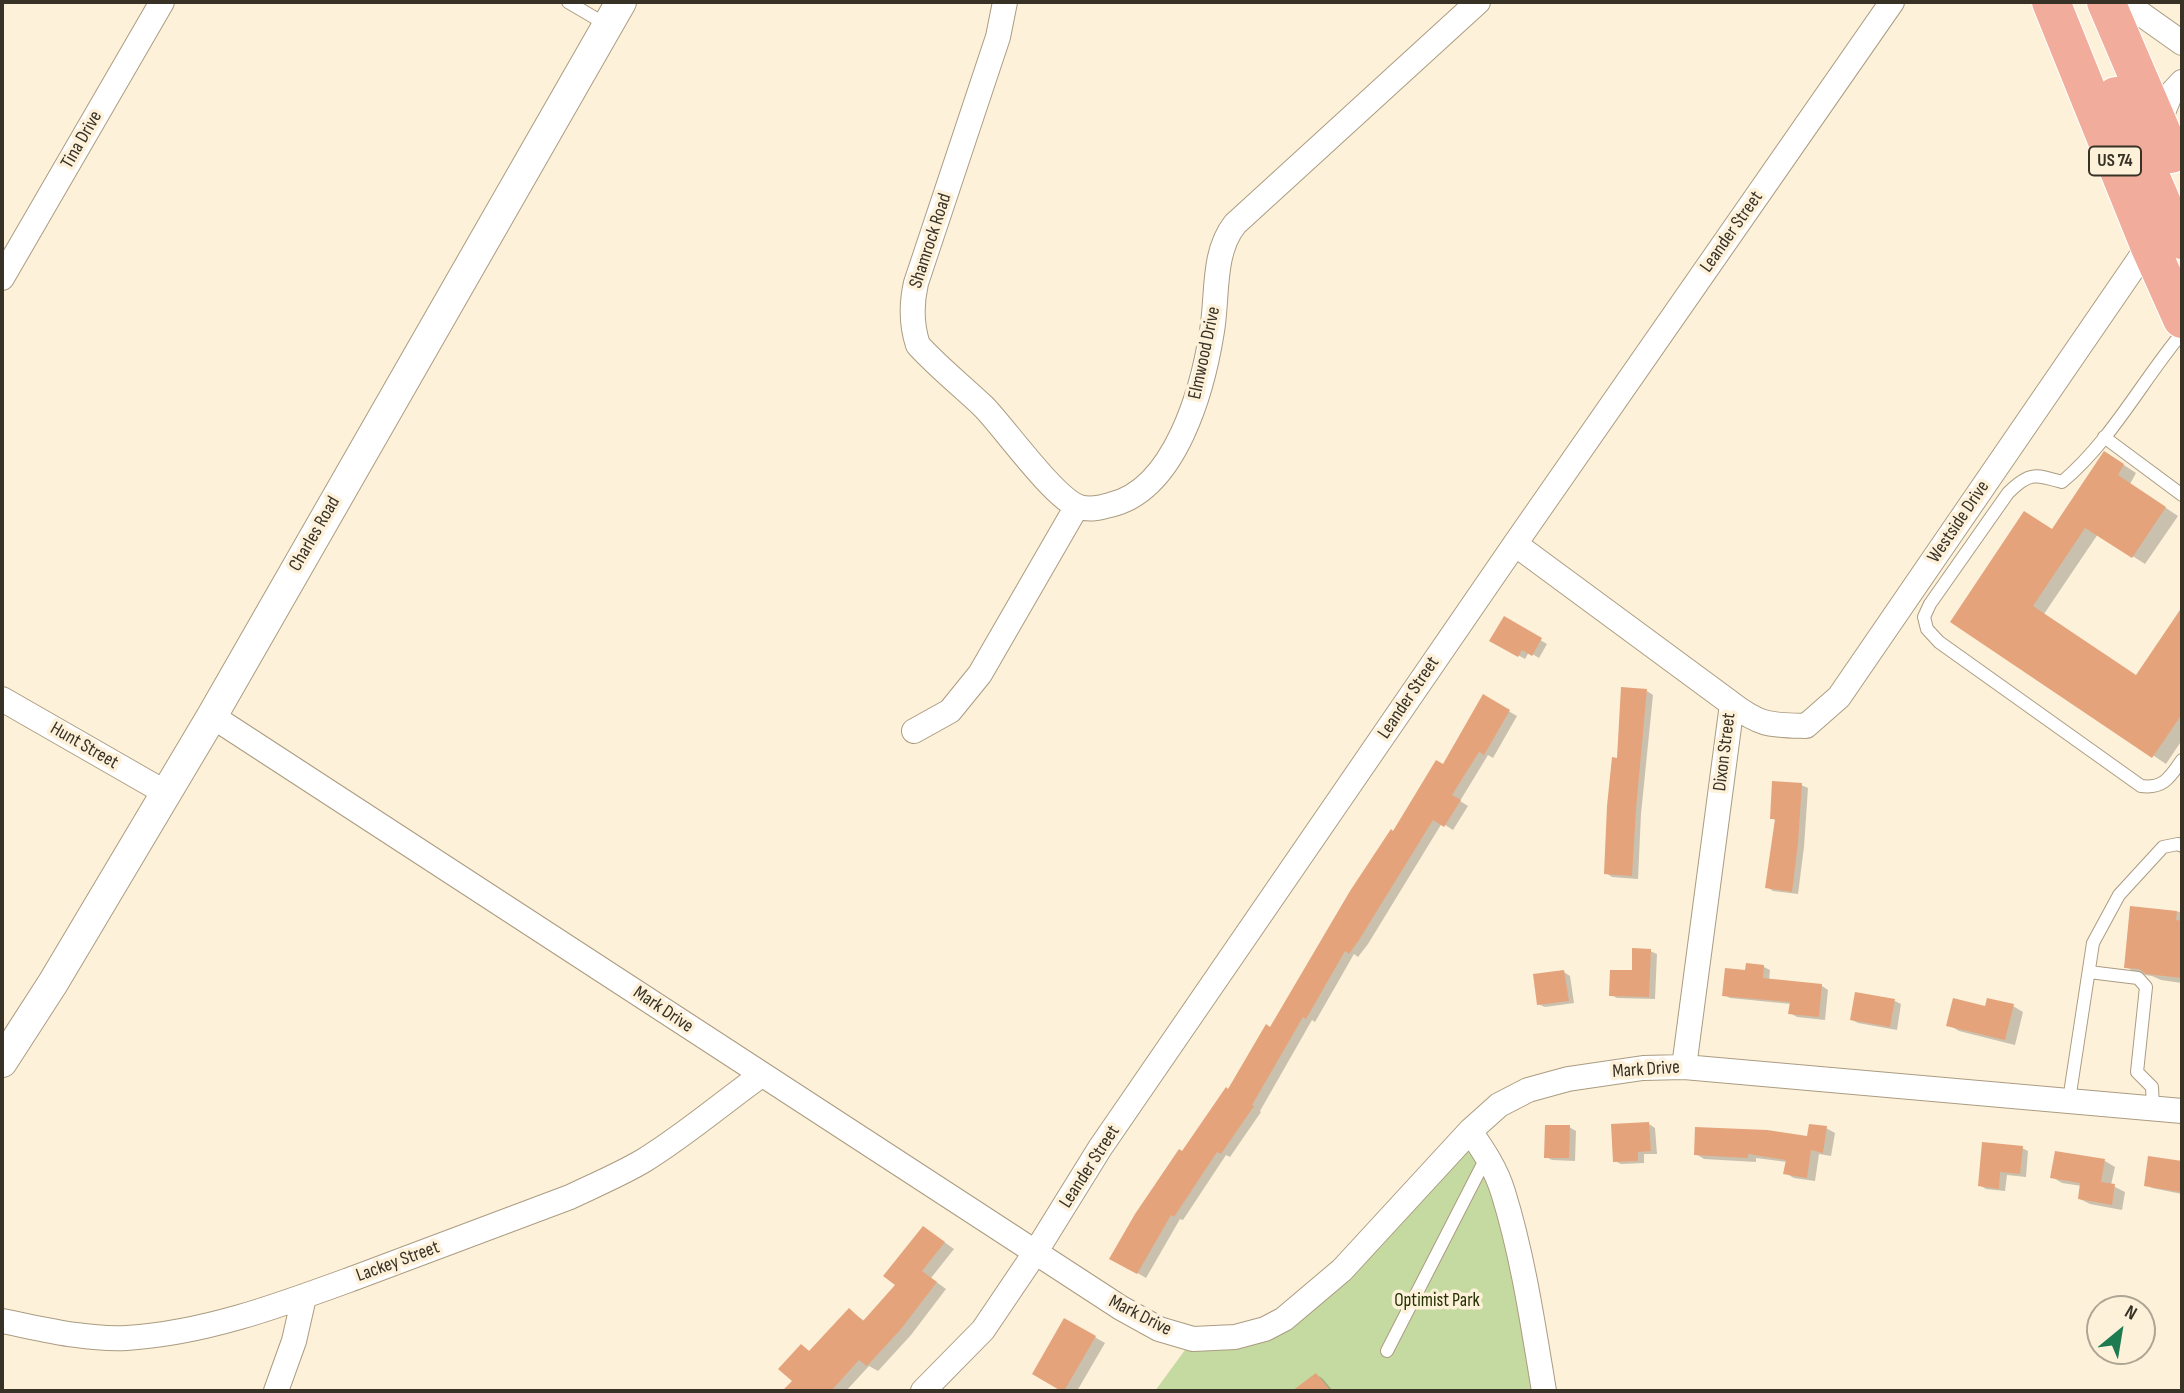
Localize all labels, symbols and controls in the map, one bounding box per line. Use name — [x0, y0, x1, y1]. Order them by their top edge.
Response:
street label: Tina Drive — [56, 107, 108, 173]
road number: US 74 — [2089, 146, 2141, 176]
street label: Leander Street — [1696, 187, 1768, 277]
street label: Shamrock Road — [905, 191, 957, 291]
street label: Elmwood Drive — [1184, 305, 1226, 401]
street label: Westside Drive — [1923, 477, 1995, 567]
street label: Charles Road — [284, 492, 346, 576]
street label: Leander Street — [1373, 653, 1445, 743]
street label: Dixon Street — [1709, 711, 1741, 793]
street label: Hunt Street — [46, 717, 122, 775]
street label: Mark Drive — [629, 982, 697, 1038]
street label: Mark Drive — [1612, 1056, 1680, 1084]
street label: Leander Street — [1055, 1121, 1125, 1213]
street label: Lackey Street — [353, 1236, 443, 1288]
park label: Optimist Park — [1394, 1290, 1480, 1312]
street label: Mark Drive — [1105, 1291, 1175, 1341]
north arrow — [2086, 1295, 2156, 1365]
text: N — [2121, 1301, 2141, 1326]

